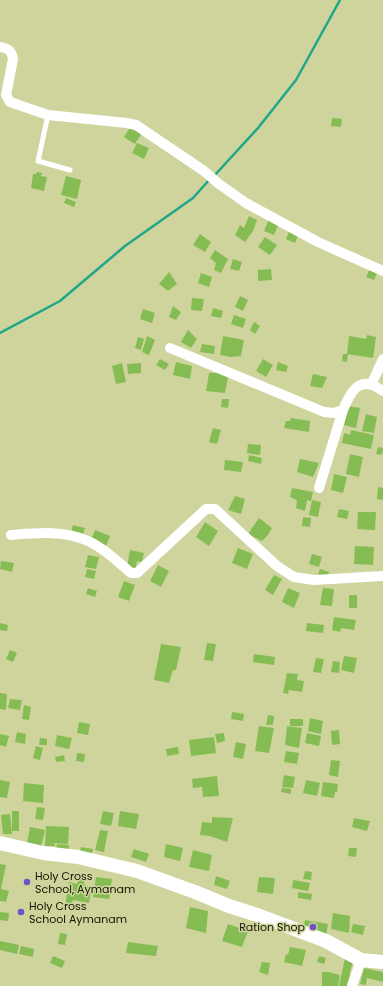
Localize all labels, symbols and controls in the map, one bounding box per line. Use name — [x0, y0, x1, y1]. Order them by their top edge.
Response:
place label: Holy Cross School, Aymanam — [35, 868, 135, 897]
marker: Holy Cross School, Aymanam — [22, 877, 32, 887]
place label: Holy Cross School Aymanam — [29, 898, 127, 927]
marker: Holy Cross School Aymanam — [16, 907, 26, 917]
place label: Ration Shop — [239, 919, 305, 935]
marker: Ration Shop — [308, 922, 318, 932]

